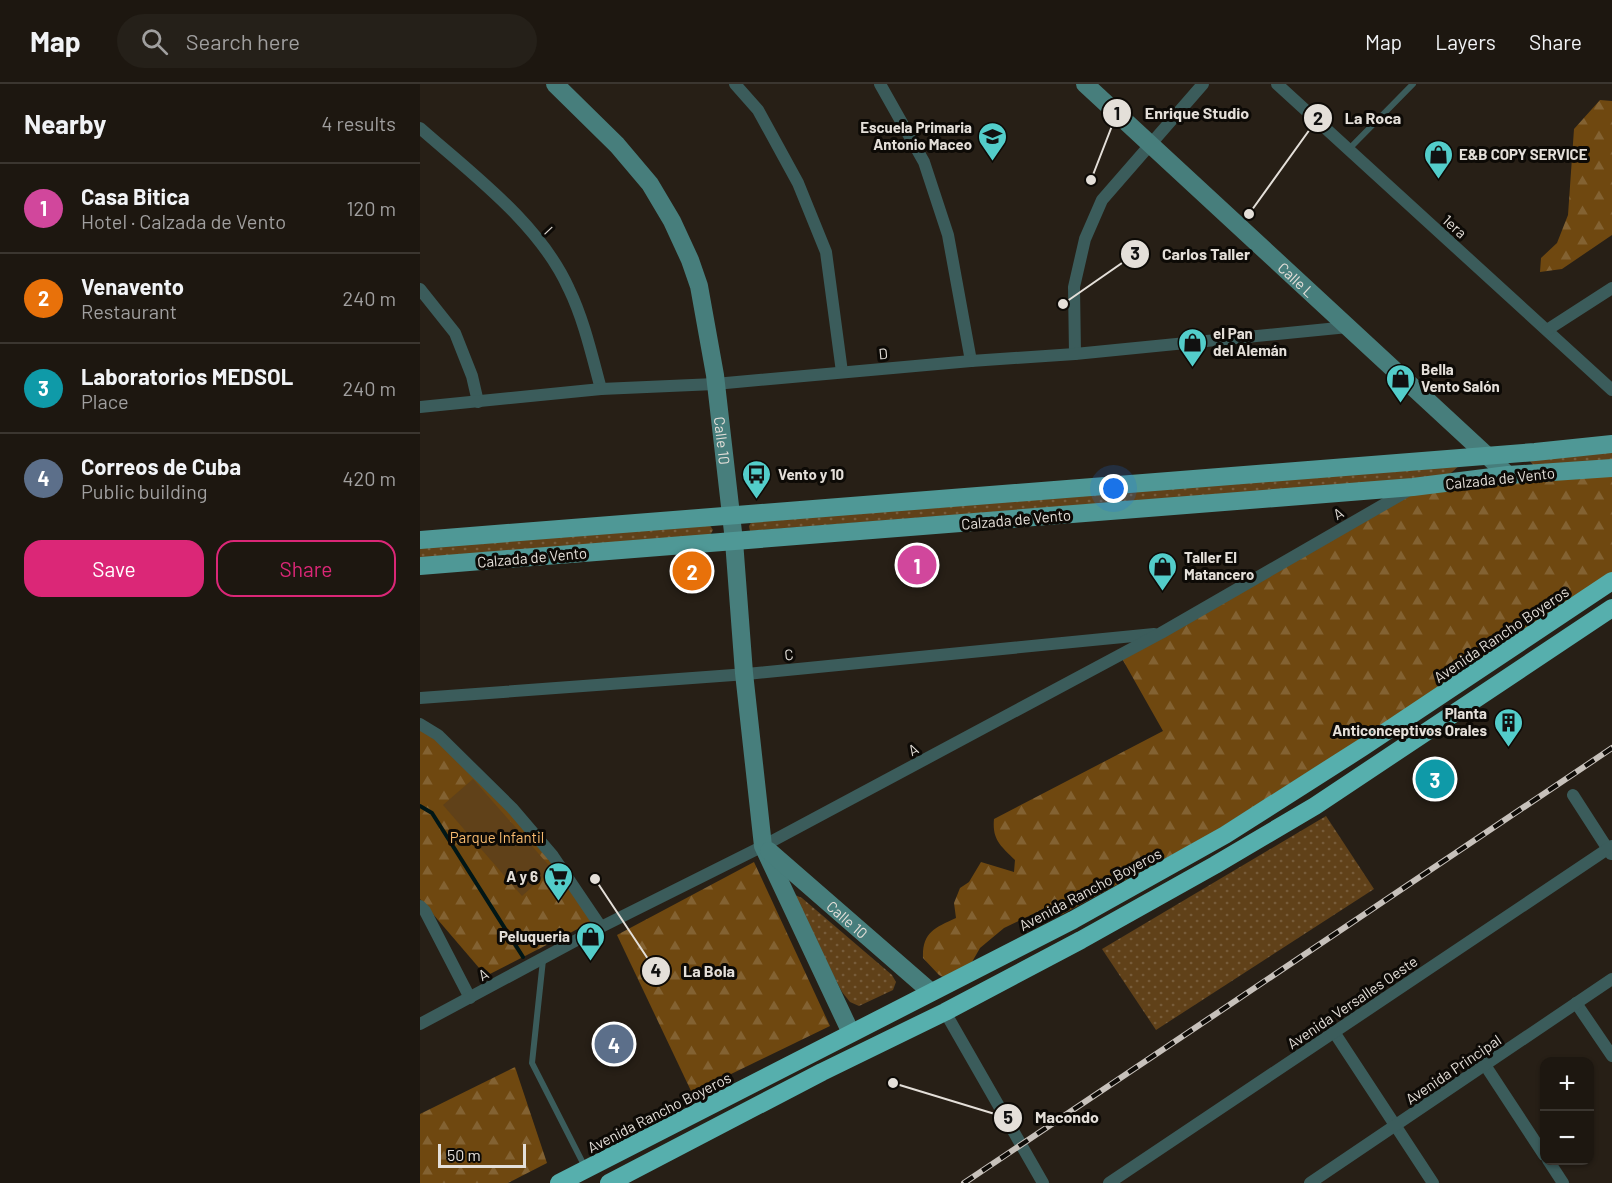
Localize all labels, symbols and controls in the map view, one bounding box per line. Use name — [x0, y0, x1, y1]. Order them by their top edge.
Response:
search box — [117, 14, 537, 68]
text: Map — [30, 24, 81, 58]
icon: search — [138, 25, 171, 58]
text: Search here — [186, 28, 300, 54]
text: Map — [1365, 29, 1402, 54]
text: Layers — [1435, 29, 1496, 54]
text: Share — [1529, 29, 1582, 54]
callout: Enrique Studio — [1102, 96, 1261, 130]
callout: La Roca — [1303, 101, 1413, 135]
text: 1 — [1114, 102, 1120, 124]
text: Enrique Studio — [1145, 103, 1249, 122]
text: 2 — [1313, 107, 1323, 129]
text: Nearby — [24, 108, 106, 139]
text: La Roca — [1345, 108, 1401, 127]
text: 4 results — [321, 111, 396, 135]
place label: Escuela Primaria Antonio Maceo — [860, 118, 972, 153]
school or university icon: Escuela Primaria Antonio Maceo — [977, 120, 1009, 162]
shop icon: E&B COPY SERVICE — [1422, 138, 1454, 180]
place label: E&B COPY SERVICE — [1459, 145, 1588, 163]
text: Casa Bitica — [81, 183, 190, 209]
text: 1 — [40, 196, 47, 220]
text: 120 m — [346, 196, 396, 220]
text: Hotel · Calzada de Vento — [81, 209, 286, 233]
street label: 1era — [1439, 210, 1471, 242]
street label: I — [541, 222, 557, 238]
callout: Carlos Taller — [1120, 237, 1262, 271]
text: 3 — [1130, 242, 1140, 264]
text: Carlos Taller — [1162, 244, 1250, 263]
street label: Calle L — [1275, 258, 1318, 301]
text: Venavento — [81, 273, 184, 299]
text: 2 — [38, 286, 49, 310]
text: 240 m — [342, 286, 396, 310]
text: Restaurant — [81, 299, 177, 323]
place label: el Pan del Alemán — [1213, 324, 1287, 359]
shop icon: el Pan del Alemán — [1176, 326, 1208, 368]
street label: D — [878, 344, 888, 362]
place label: Bella Vento Salón — [1421, 360, 1500, 395]
shop icon: Bella Vento Salón — [1384, 362, 1416, 404]
text: Laboratorios MEDSOL — [81, 363, 293, 389]
text: 3 — [38, 376, 49, 400]
text: 240 m — [342, 376, 396, 400]
text: Place — [81, 389, 129, 413]
street label: Calle 10 — [711, 416, 734, 466]
text: Correos de Cuba — [81, 453, 241, 479]
bus stop icon: Vento y 10 — [741, 458, 773, 500]
street label: Calzada de Vento — [1444, 463, 1556, 493]
place label: Vento y 10 — [778, 465, 844, 483]
text: 4 — [37, 466, 50, 490]
text: 420 m — [342, 466, 396, 490]
your location — [1099, 474, 1128, 503]
text: Public building — [81, 479, 207, 503]
street label: A — [1330, 503, 1346, 523]
street label: Calzada de Vento — [960, 505, 1072, 533]
button: Save — [24, 540, 204, 597]
button: Share — [216, 540, 396, 597]
pin: 1 — [898, 542, 936, 588]
street label: Calzada de Vento — [476, 543, 588, 571]
pin: 2 — [672, 548, 712, 594]
place label: Taller El Matancero — [1184, 548, 1254, 583]
shop icon: Taller El Matancero — [1147, 550, 1179, 592]
street label: Avenida Rancho Boyeros — [1430, 582, 1572, 686]
street label: C — [784, 645, 794, 663]
place label: Planta Anticonceptivos Orales — [1332, 704, 1487, 739]
building icon: Planta Anticonceptivos Orales — [1492, 706, 1524, 748]
street label: A — [905, 739, 921, 759]
pin: 3 — [1416, 756, 1454, 802]
park label: Parque Infantil — [450, 828, 544, 846]
street label: Avenida Rancho Boyeros — [1016, 844, 1164, 934]
supermarket icon: A y 6 — [543, 860, 575, 902]
place label: A y 6 — [506, 867, 538, 885]
street label: Calle 10 — [823, 897, 872, 942]
shop icon: Peluqueria — [575, 920, 607, 962]
place label: Peluqueria — [499, 927, 570, 945]
street label: Avenida Versalles Oeste — [1283, 952, 1421, 1052]
callout: La Bola — [641, 954, 747, 988]
text: 4 — [651, 959, 662, 981]
text: La Bola — [683, 961, 735, 980]
street label: A — [475, 964, 491, 984]
pin: 4 — [594, 1022, 634, 1066]
street label: Avenida Principal — [1402, 1030, 1504, 1108]
map controls — [1540, 1057, 1594, 1165]
button: + — [1540, 1057, 1594, 1111]
street label: Avenida Rancho Boyeros — [584, 1068, 734, 1156]
callout: Macondo — [993, 1101, 1111, 1135]
text: 5 — [1003, 1106, 1013, 1128]
text: Macondo — [1035, 1107, 1099, 1126]
button: − — [1540, 1111, 1594, 1165]
scale bar — [438, 1141, 526, 1168]
text: 50 m — [447, 1145, 481, 1164]

